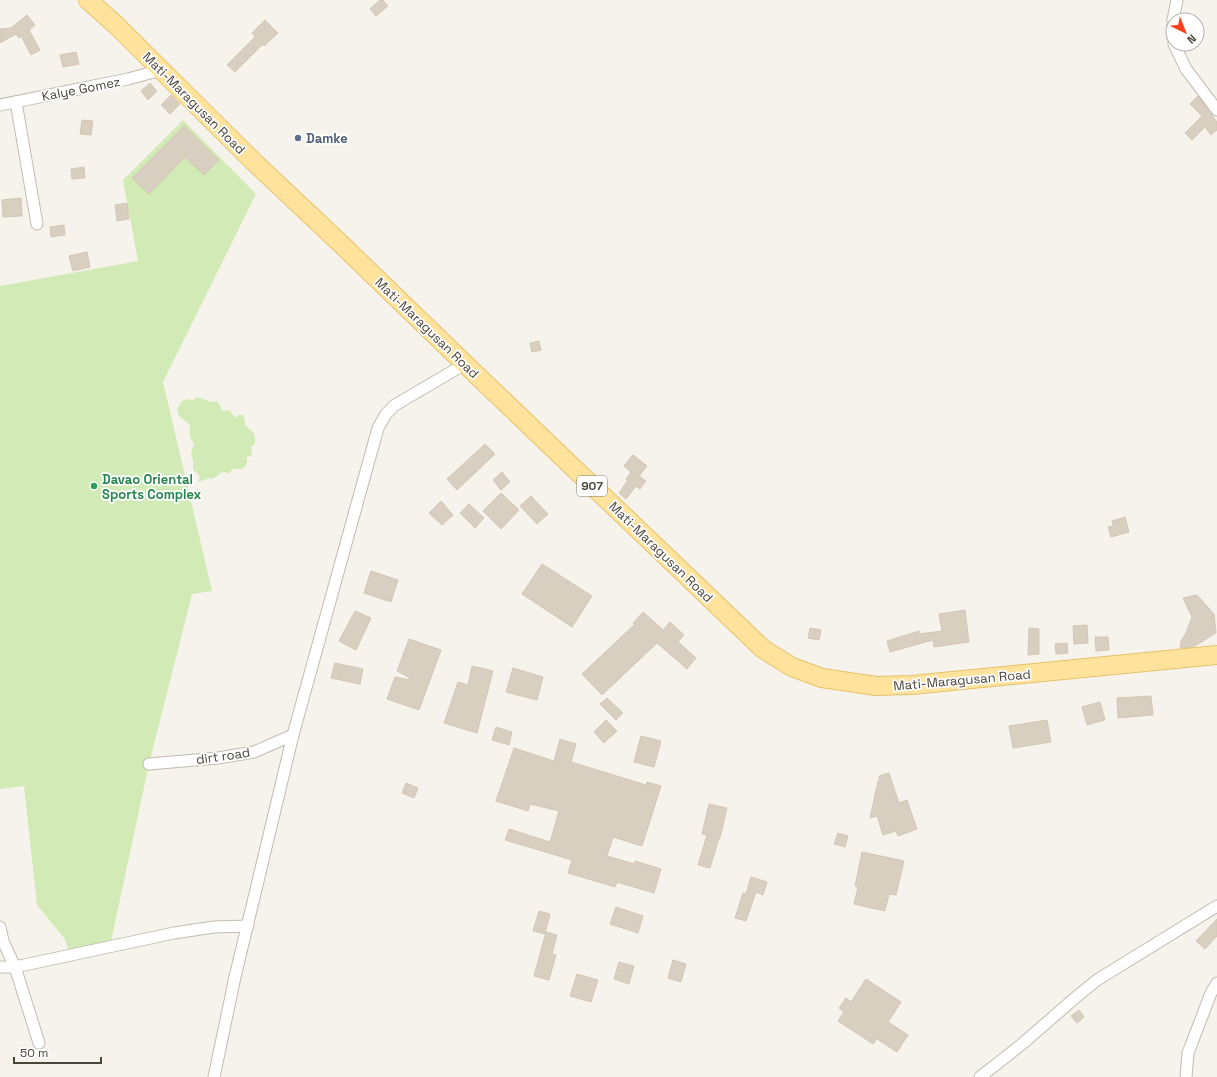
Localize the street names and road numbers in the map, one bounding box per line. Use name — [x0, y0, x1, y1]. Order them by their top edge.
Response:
street label: Mati-Maragusan Road — [139, 48, 249, 158]
street label: Kalye Gomez — [40, 73, 122, 105]
street label: Mati-Maragusan Road — [372, 274, 482, 382]
road number: 907 — [577, 476, 607, 496]
street label: Mati-Maragusan Road — [606, 498, 716, 606]
street label: Mati-Maragusan Road — [893, 666, 1031, 694]
street label: dirt road — [195, 744, 251, 768]

